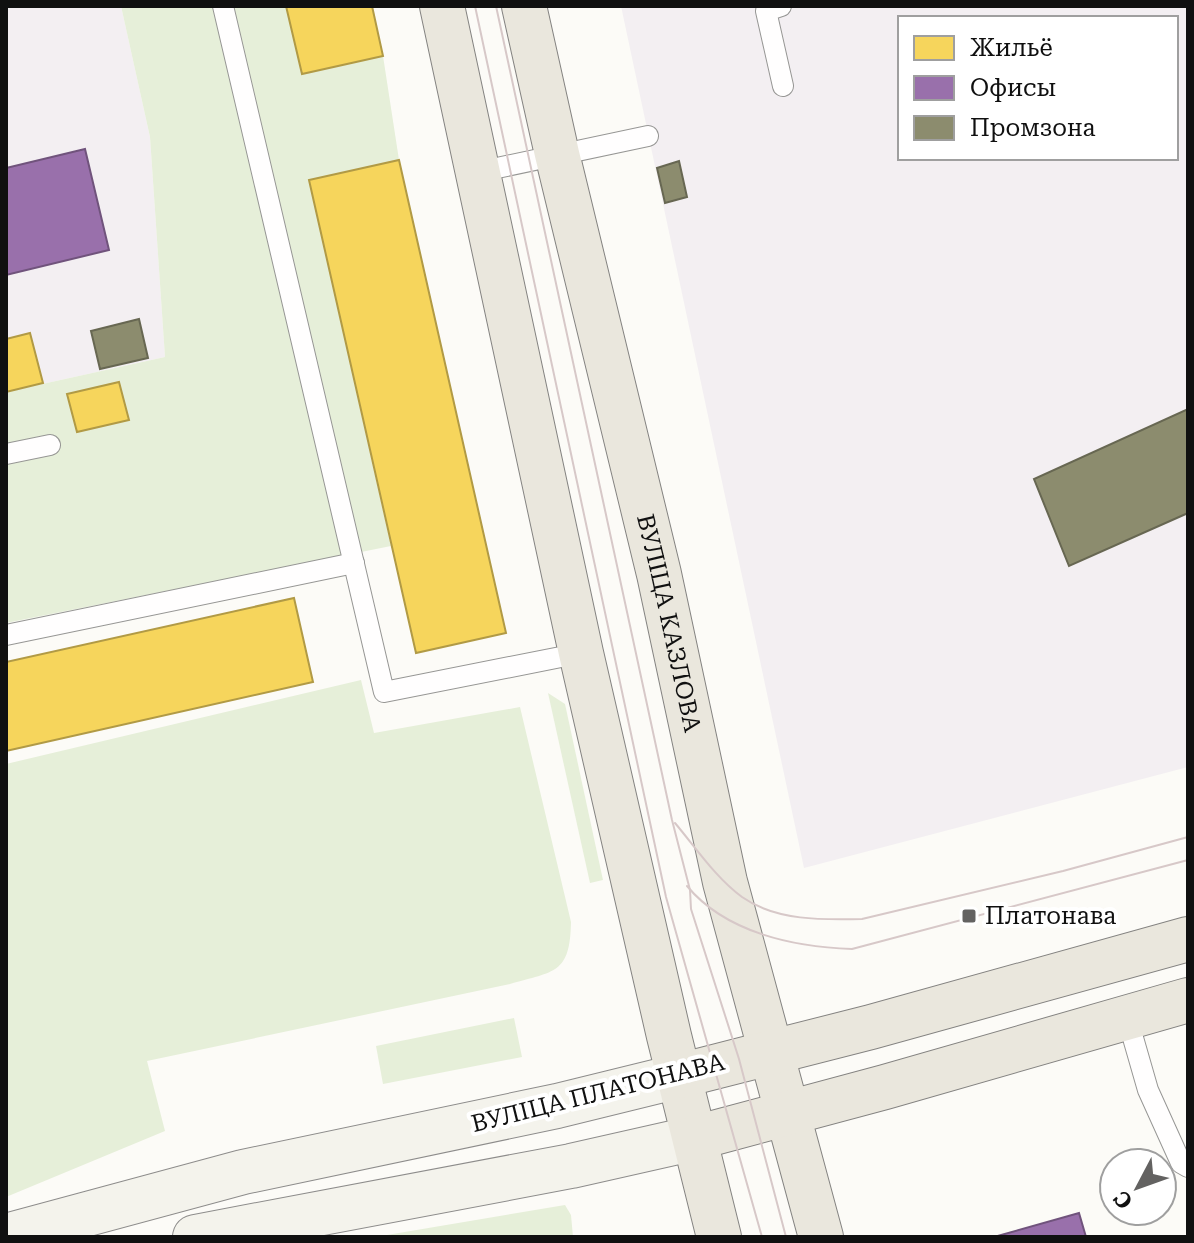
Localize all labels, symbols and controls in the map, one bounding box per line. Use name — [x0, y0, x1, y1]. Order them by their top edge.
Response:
legend — [898, 16, 1178, 160]
text: Жильё — [970, 34, 1053, 62]
text: Офисы — [970, 74, 1056, 102]
text: Промзона — [970, 114, 1096, 142]
street label: ВУЛІЦА КАЗЛОВА — [631, 511, 707, 735]
place label: Платонава — [985, 902, 1116, 930]
marker: Платонава — [960, 907, 978, 925]
street label: ВУЛІЦА ПЛАТОНАВА — [468, 1048, 728, 1138]
north arrow — [1098, 1147, 1178, 1227]
text: С — [1109, 1186, 1138, 1214]

